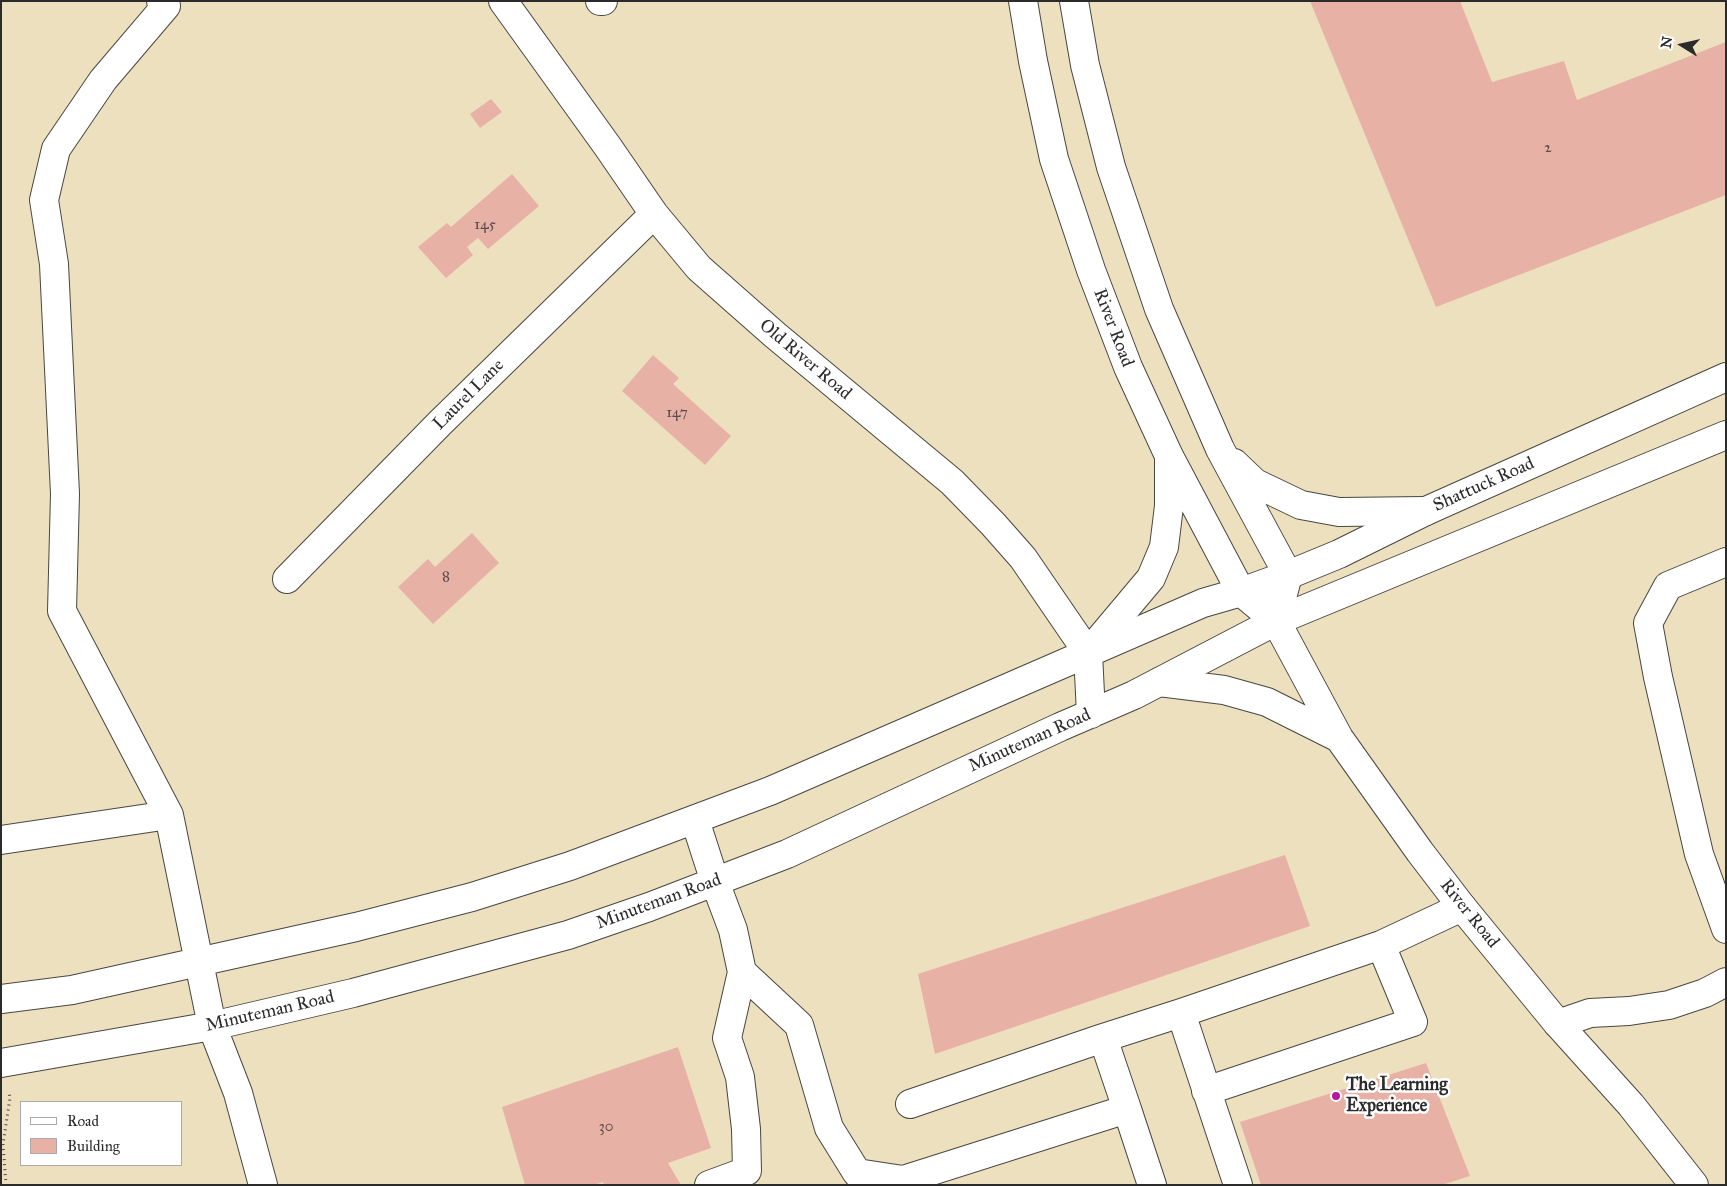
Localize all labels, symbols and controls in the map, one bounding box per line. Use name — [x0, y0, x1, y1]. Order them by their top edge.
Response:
north arrow — [1657, 20, 1707, 70]
text: N — [1657, 35, 1676, 50]
house number: 2 — [1544, 139, 1552, 157]
house number: 145 — [474, 216, 496, 234]
street label: River Road — [1088, 286, 1138, 370]
street label: Old River Road — [754, 315, 856, 405]
street label: Laurel Lane — [429, 355, 509, 435]
house number: 147 — [666, 404, 688, 422]
street label: Shattuck Road — [1430, 453, 1538, 517]
house number: 8 — [442, 568, 450, 586]
street label: Minuteman Road — [966, 704, 1094, 778]
street label: Minuteman Road — [594, 869, 724, 935]
street label: River Road — [1435, 875, 1503, 953]
street label: Minuteman Road — [204, 987, 336, 1037]
place label: The Learning Experience — [1346, 1075, 1448, 1118]
marker: The Learning Experience — [1330, 1090, 1342, 1102]
legend — [20, 1101, 182, 1166]
text: Road — [67, 1112, 99, 1130]
house number: 30 — [599, 1118, 613, 1136]
text: Building — [67, 1137, 120, 1155]

